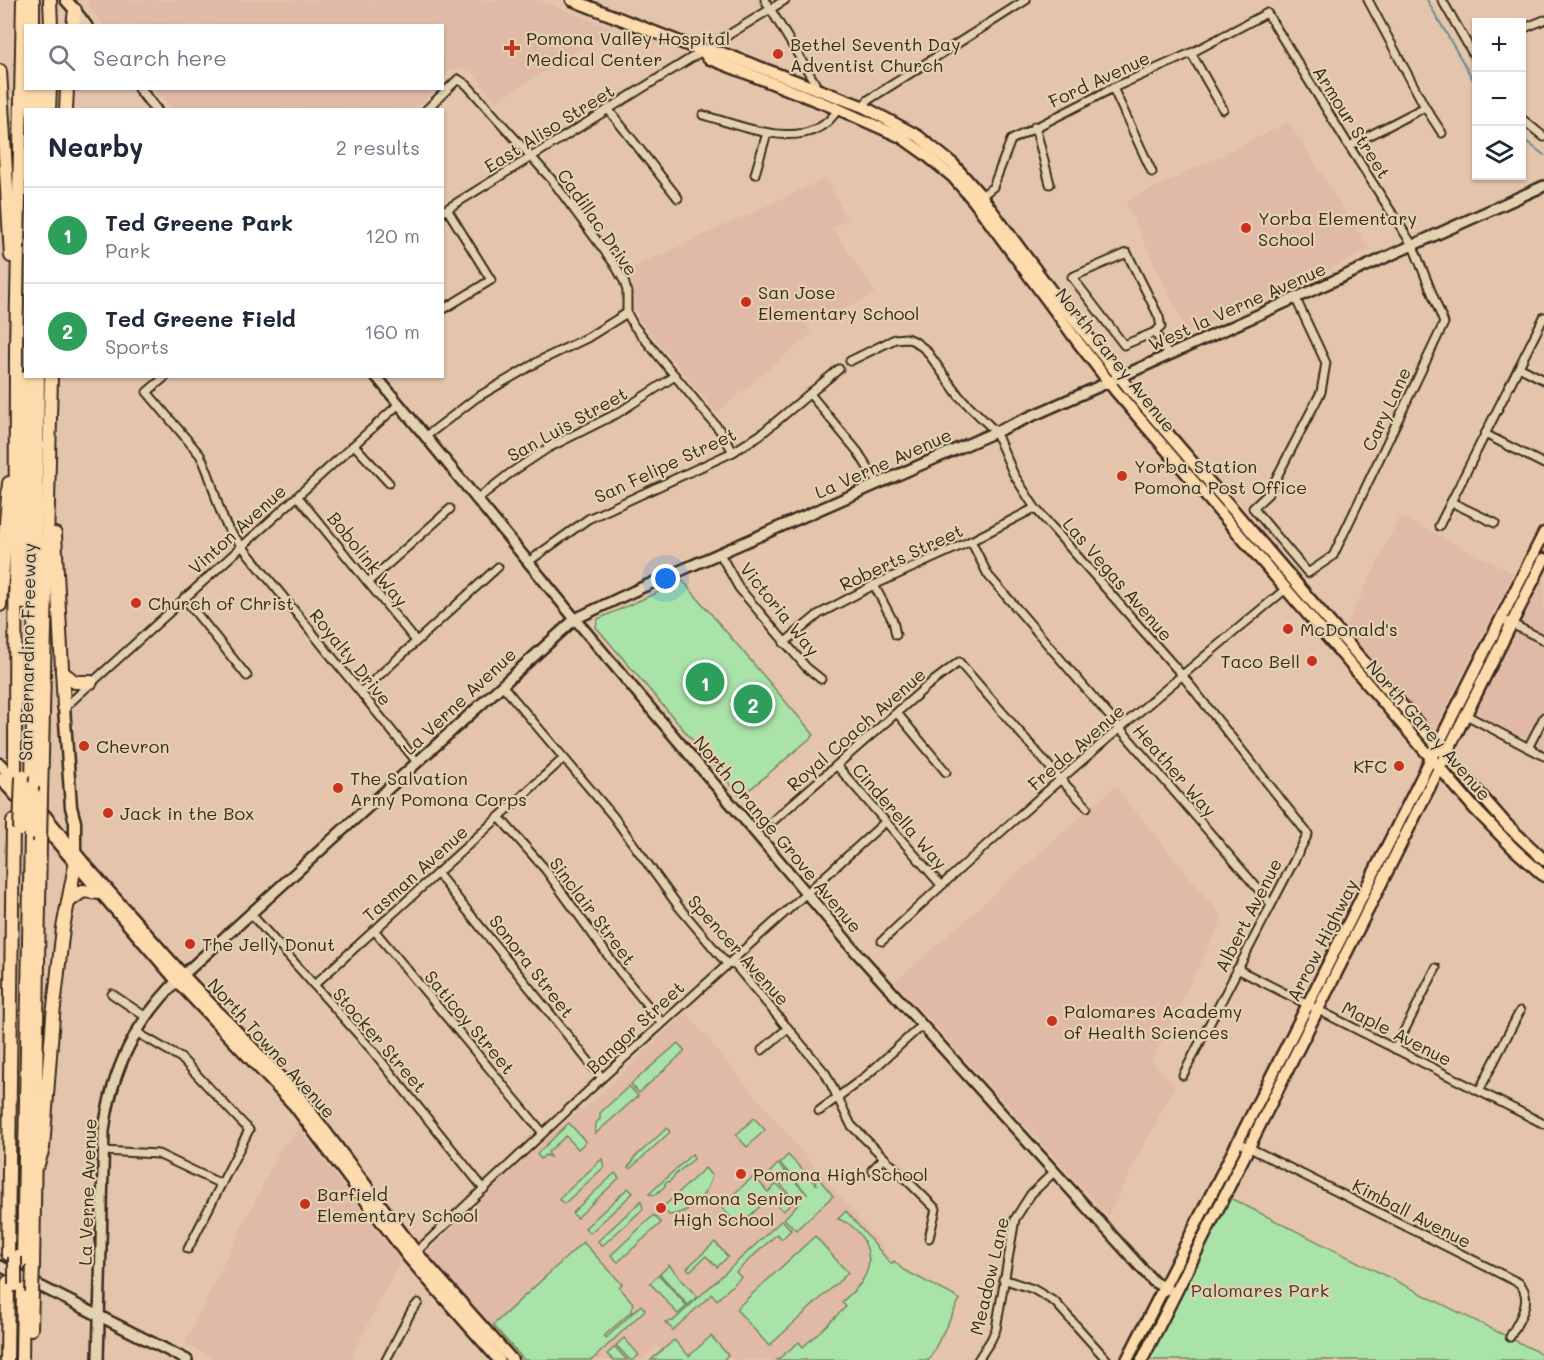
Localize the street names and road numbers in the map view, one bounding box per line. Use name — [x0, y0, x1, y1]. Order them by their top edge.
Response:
street label: Ford Avenue — [1044, 45, 1154, 113]
street label: Armour Street — [1308, 61, 1396, 183]
street label: East Aliso Street — [479, 78, 619, 178]
street label: Cadillac Drive — [552, 164, 644, 280]
street label: West la Verne Avenue — [1145, 256, 1329, 356]
street label: North Garey Avenue — [1050, 283, 1182, 437]
street label: Cary Lane — [1356, 363, 1416, 455]
street label: San Luis Street — [503, 381, 631, 467]
street label: San Felipe Street — [590, 422, 740, 508]
street label: La Verne Avenue — [811, 422, 955, 504]
street label: Vinton Avenue — [183, 479, 291, 579]
street label: Bobolink Way — [322, 506, 414, 612]
street label: Las Vegas Avenue — [1058, 512, 1178, 646]
street label: Roberts Street — [835, 518, 967, 596]
street label: San Bernardino Freeway — [13, 543, 41, 761]
street label: Victoria Way — [735, 557, 825, 661]
street label: Royalty Drive — [305, 604, 397, 710]
street label: La Verne Avenue — [397, 642, 521, 760]
street label: North Garey Avenue — [1361, 655, 1497, 805]
street label: Royal Coach Avenue — [781, 662, 931, 796]
street label: Freda Avenue — [1023, 698, 1129, 796]
street label: Heather Way — [1128, 718, 1222, 822]
street label: North Orange Grove Avenue — [688, 730, 868, 938]
street label: Cinderella Way — [847, 758, 953, 874]
street label: Tasman Avenue — [357, 819, 473, 927]
street label: Sinclair Street — [544, 852, 642, 970]
street label: Albert Avenue — [1209, 854, 1287, 976]
street label: Arrow Highway — [1281, 875, 1363, 1005]
street label: Spencer Avenue — [683, 890, 795, 1010]
street label: Sonora Street — [484, 909, 580, 1023]
street label: Saticoy Street — [420, 965, 520, 1079]
street label: North Towne Avenue — [203, 973, 341, 1123]
street label: Bangor Street — [581, 975, 689, 1079]
street label: Stocker Street — [328, 982, 432, 1098]
street label: Maple Avenue — [1338, 995, 1456, 1071]
street label: La Verne Avenue — [72, 1118, 102, 1266]
street label: Kimball Avenue — [1348, 1173, 1476, 1253]
street label: Meadow Lane — [964, 1215, 1014, 1337]

